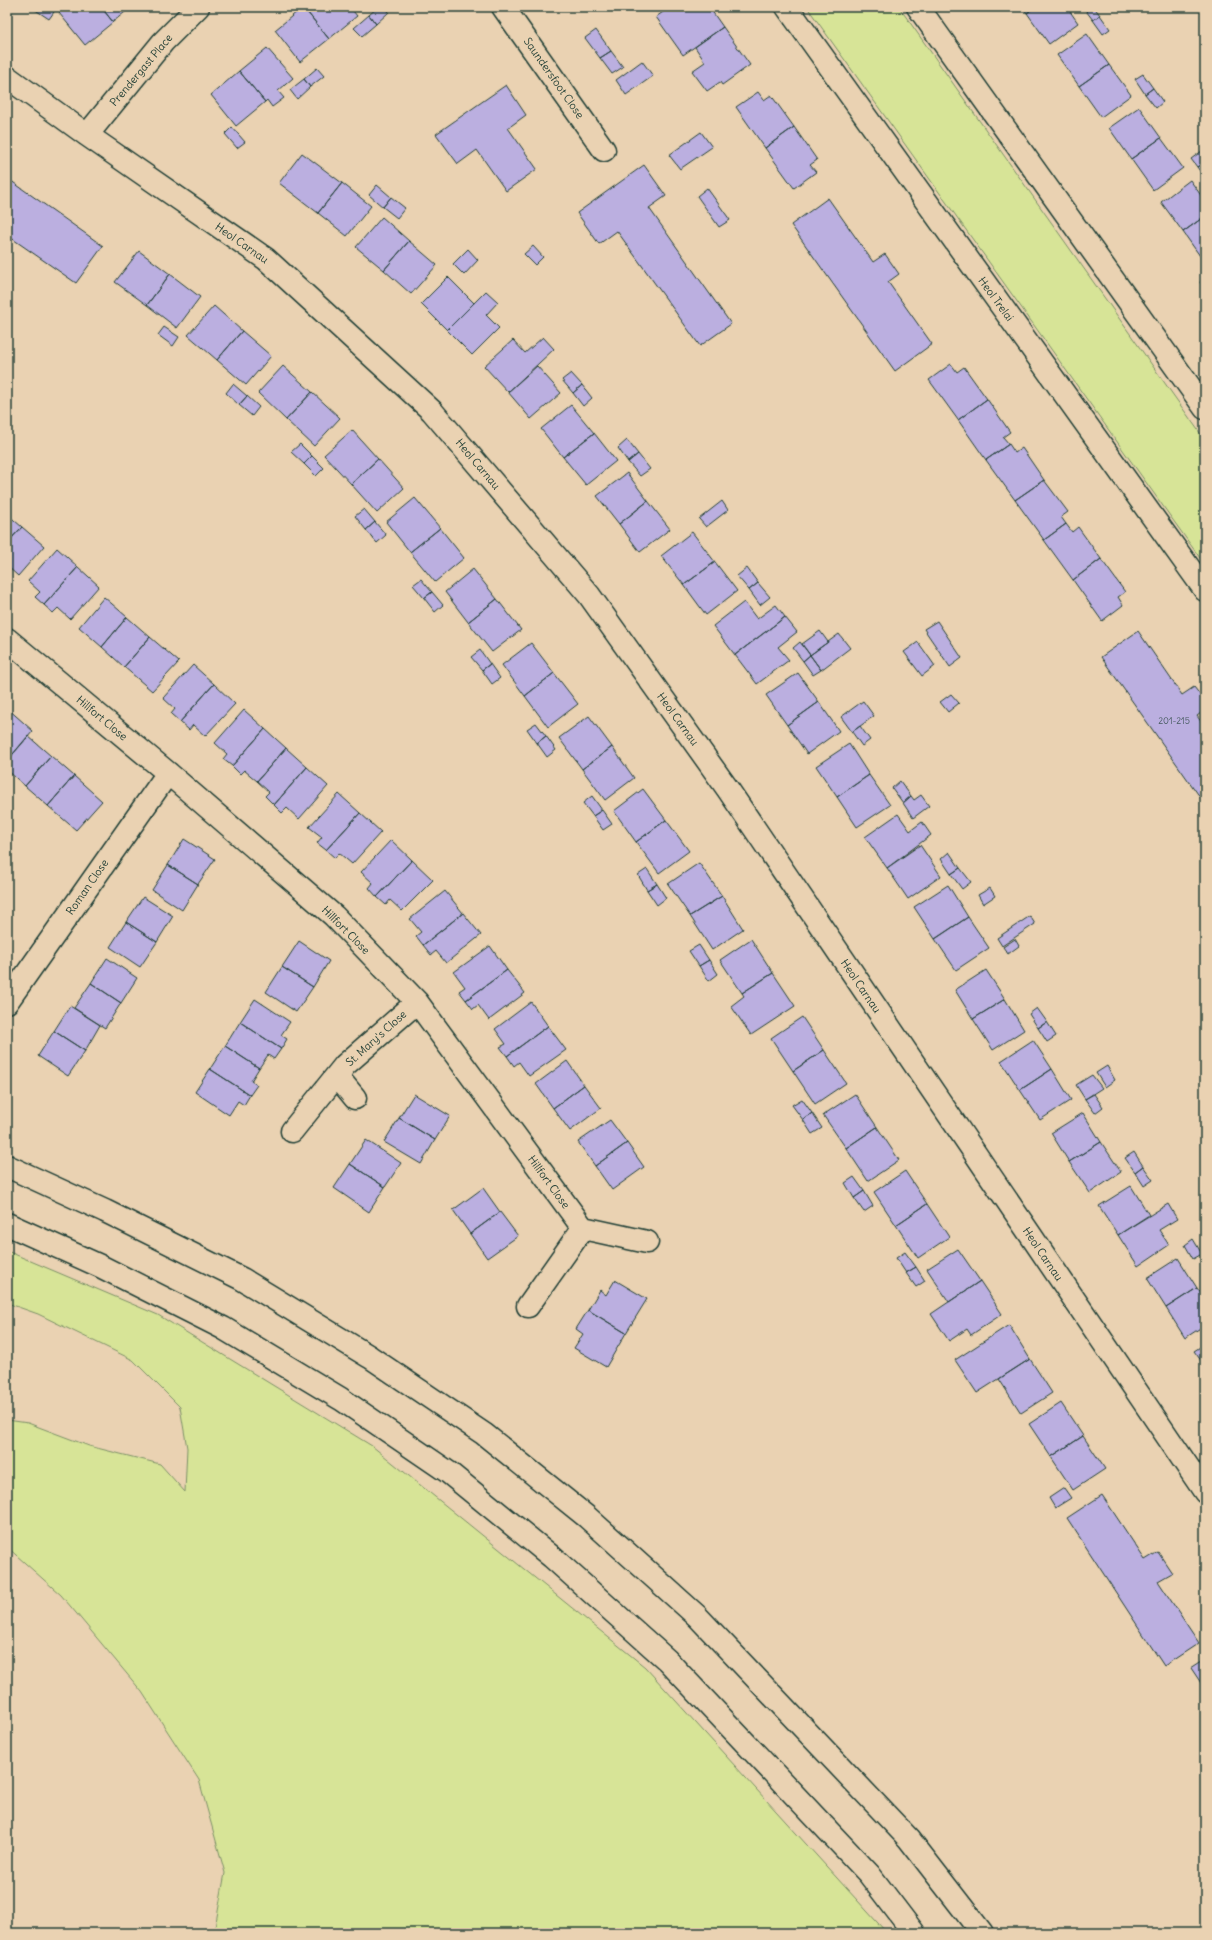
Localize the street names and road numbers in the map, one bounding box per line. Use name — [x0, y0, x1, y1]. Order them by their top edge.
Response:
street label: Prendergast Place — [107, 31, 175, 109]
street label: Saundersfoot Close — [521, 35, 587, 121]
street label: Heol Carnau — [213, 219, 272, 267]
street label: Heol Trelai — [975, 274, 1017, 324]
street label: Heol Carnau — [453, 436, 504, 493]
street label: Heol Carnau — [654, 690, 702, 749]
street label: Hillfort Close — [74, 693, 131, 744]
street label: Roman Close — [63, 856, 111, 918]
street label: Hillfort Close — [319, 903, 373, 957]
street label: Heol Carnau — [838, 956, 884, 1016]
street label: St. Mary's Close — [343, 1007, 409, 1069]
street label: Hillfort Close — [525, 1153, 573, 1211]
street label: Heol Carnau — [1020, 1224, 1066, 1284]

